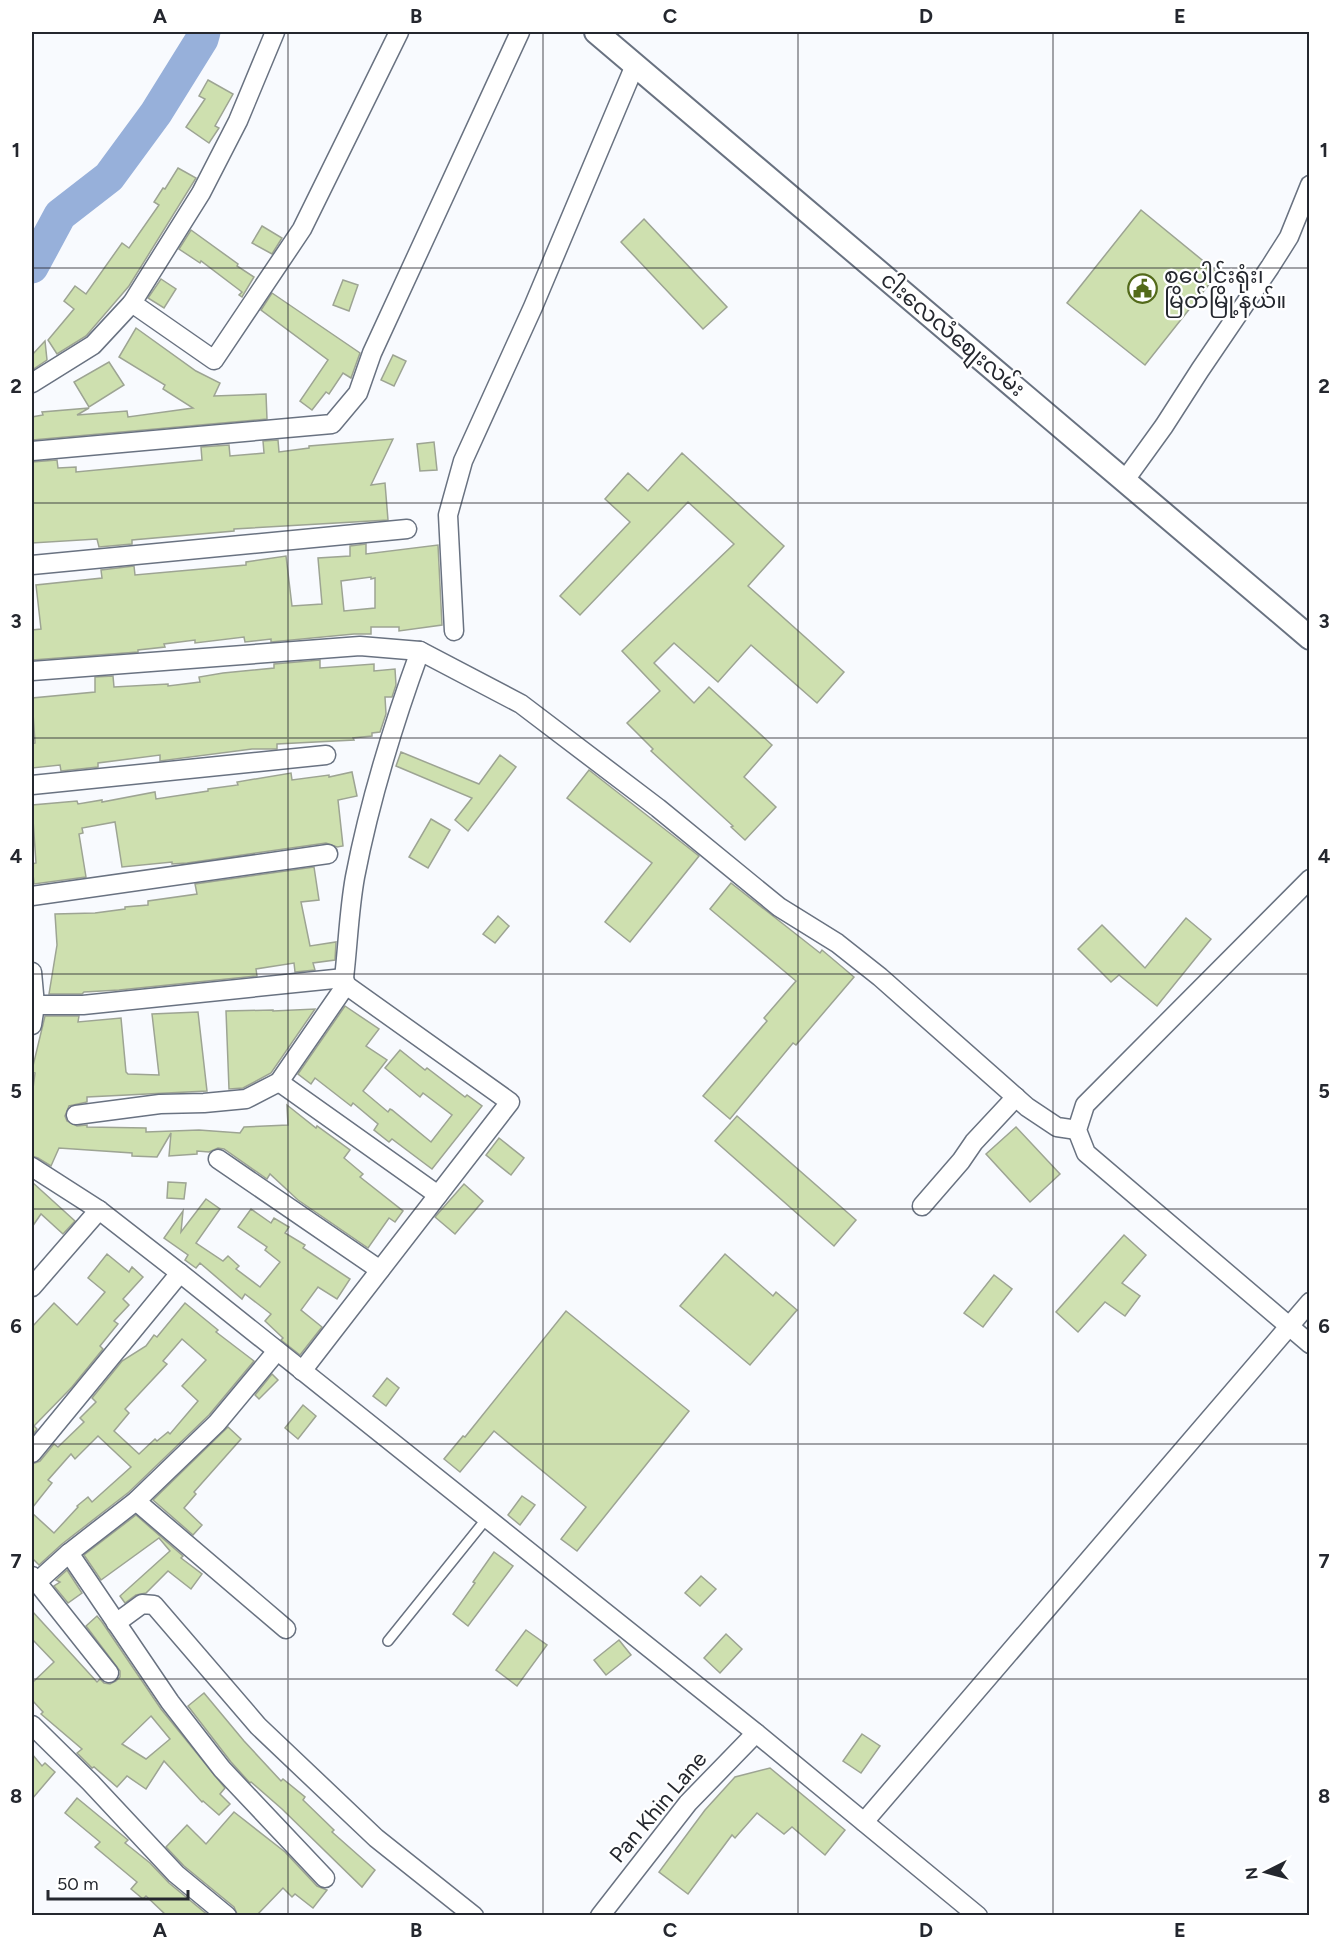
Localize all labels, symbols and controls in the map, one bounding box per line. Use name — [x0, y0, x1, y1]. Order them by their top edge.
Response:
text: A — [153, 4, 168, 28]
text: B — [410, 4, 422, 28]
text: C — [663, 4, 677, 28]
text: D — [919, 4, 933, 28]
text: E — [1174, 4, 1186, 28]
text: 1 — [12, 138, 20, 162]
text: 1 — [1320, 138, 1328, 162]
place label: စုပေါင်းရုံး၊ မြိတ်မြို့နယ်။ — [1164, 260, 1286, 318]
street label: ငါးလေလံစျေးလမ်း — [872, 264, 1032, 406]
public building icon: စုပေါင်းရုံး၊ မြိတ်မြို့နယ်။ — [1127, 272, 1159, 304]
text: 2 — [10, 374, 22, 398]
text: 2 — [1318, 374, 1330, 398]
text: 3 — [10, 609, 22, 633]
text: 3 — [1318, 609, 1330, 633]
text: 4 — [10, 844, 23, 868]
text: 4 — [1318, 844, 1331, 868]
text: 5 — [10, 1079, 22, 1103]
text: 5 — [1318, 1079, 1330, 1103]
text: 6 — [10, 1314, 22, 1338]
text: 6 — [1318, 1314, 1330, 1338]
text: 7 — [10, 1549, 22, 1573]
text: 7 — [1318, 1549, 1330, 1573]
street label: Pan Khin Lane — [604, 1746, 712, 1868]
text: 8 — [10, 1784, 22, 1808]
text: 8 — [1318, 1784, 1330, 1808]
north arrow — [1236, 1842, 1296, 1902]
scale bar — [48, 1863, 188, 1901]
text: N — [1241, 1866, 1262, 1881]
text: 50 m — [57, 1873, 99, 1895]
text: A — [153, 1918, 168, 1942]
text: B — [410, 1918, 422, 1942]
text: C — [663, 1918, 677, 1942]
text: D — [919, 1918, 933, 1942]
text: E — [1174, 1918, 1186, 1942]

